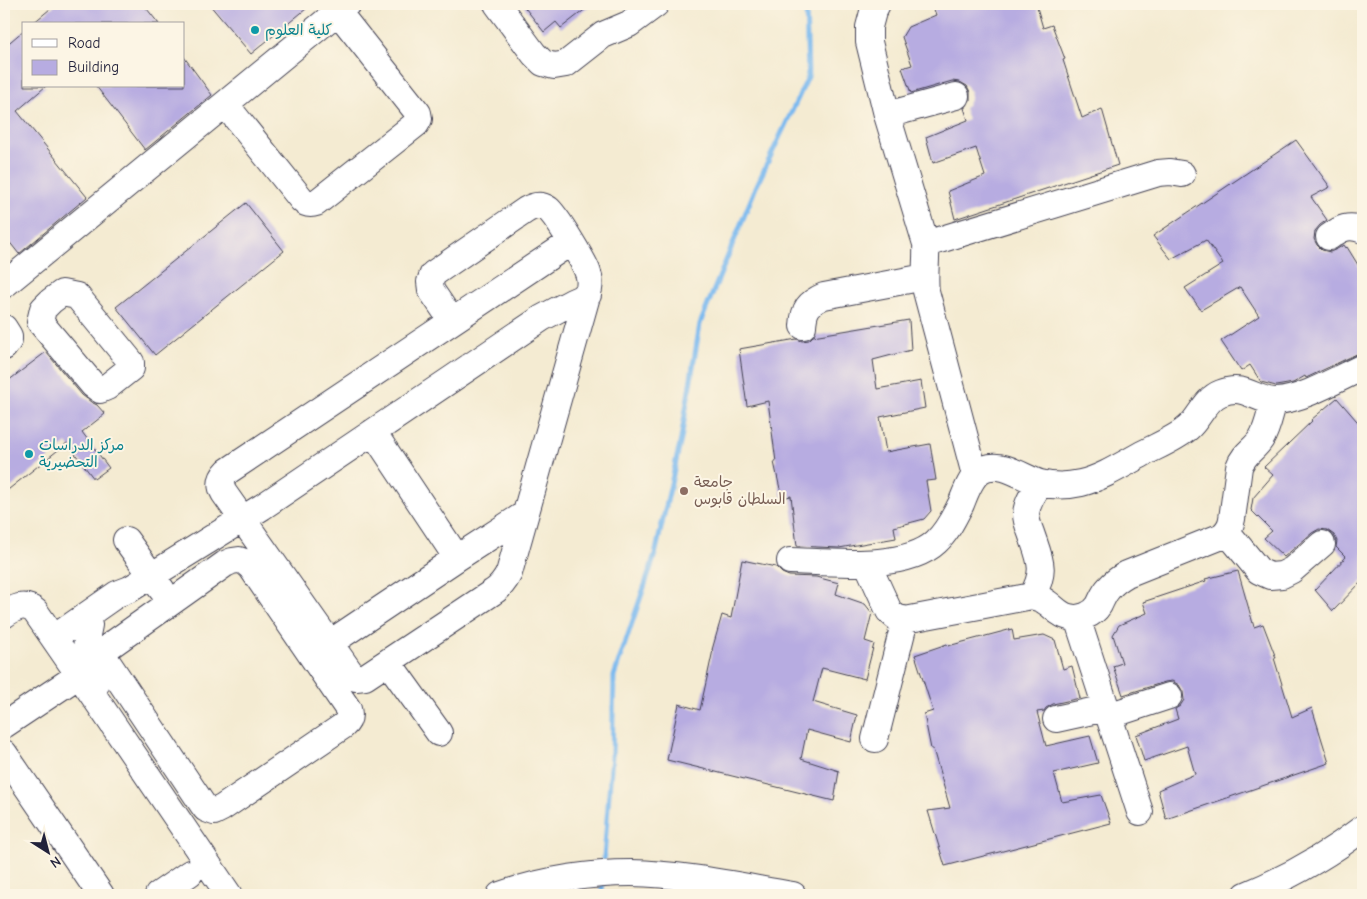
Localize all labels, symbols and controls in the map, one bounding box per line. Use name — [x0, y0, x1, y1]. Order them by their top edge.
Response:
place label: كلية العلوم — [265, 21, 332, 41]
legend — [22, 22, 185, 88]
marker: كلية العلوم — [249, 24, 261, 36]
text: Road — [68, 34, 100, 52]
text: Building — [68, 58, 119, 76]
place label: مركز الدراسات التحضيرية — [39, 436, 124, 471]
marker: مركز الدراسات التحضيرية — [23, 448, 35, 460]
place label: جامعة السلطان قابوس — [694, 473, 786, 508]
marker: جامعة السلطان قابوس — [678, 485, 690, 497]
north arrow — [22, 826, 72, 876]
text: N — [47, 853, 64, 872]

